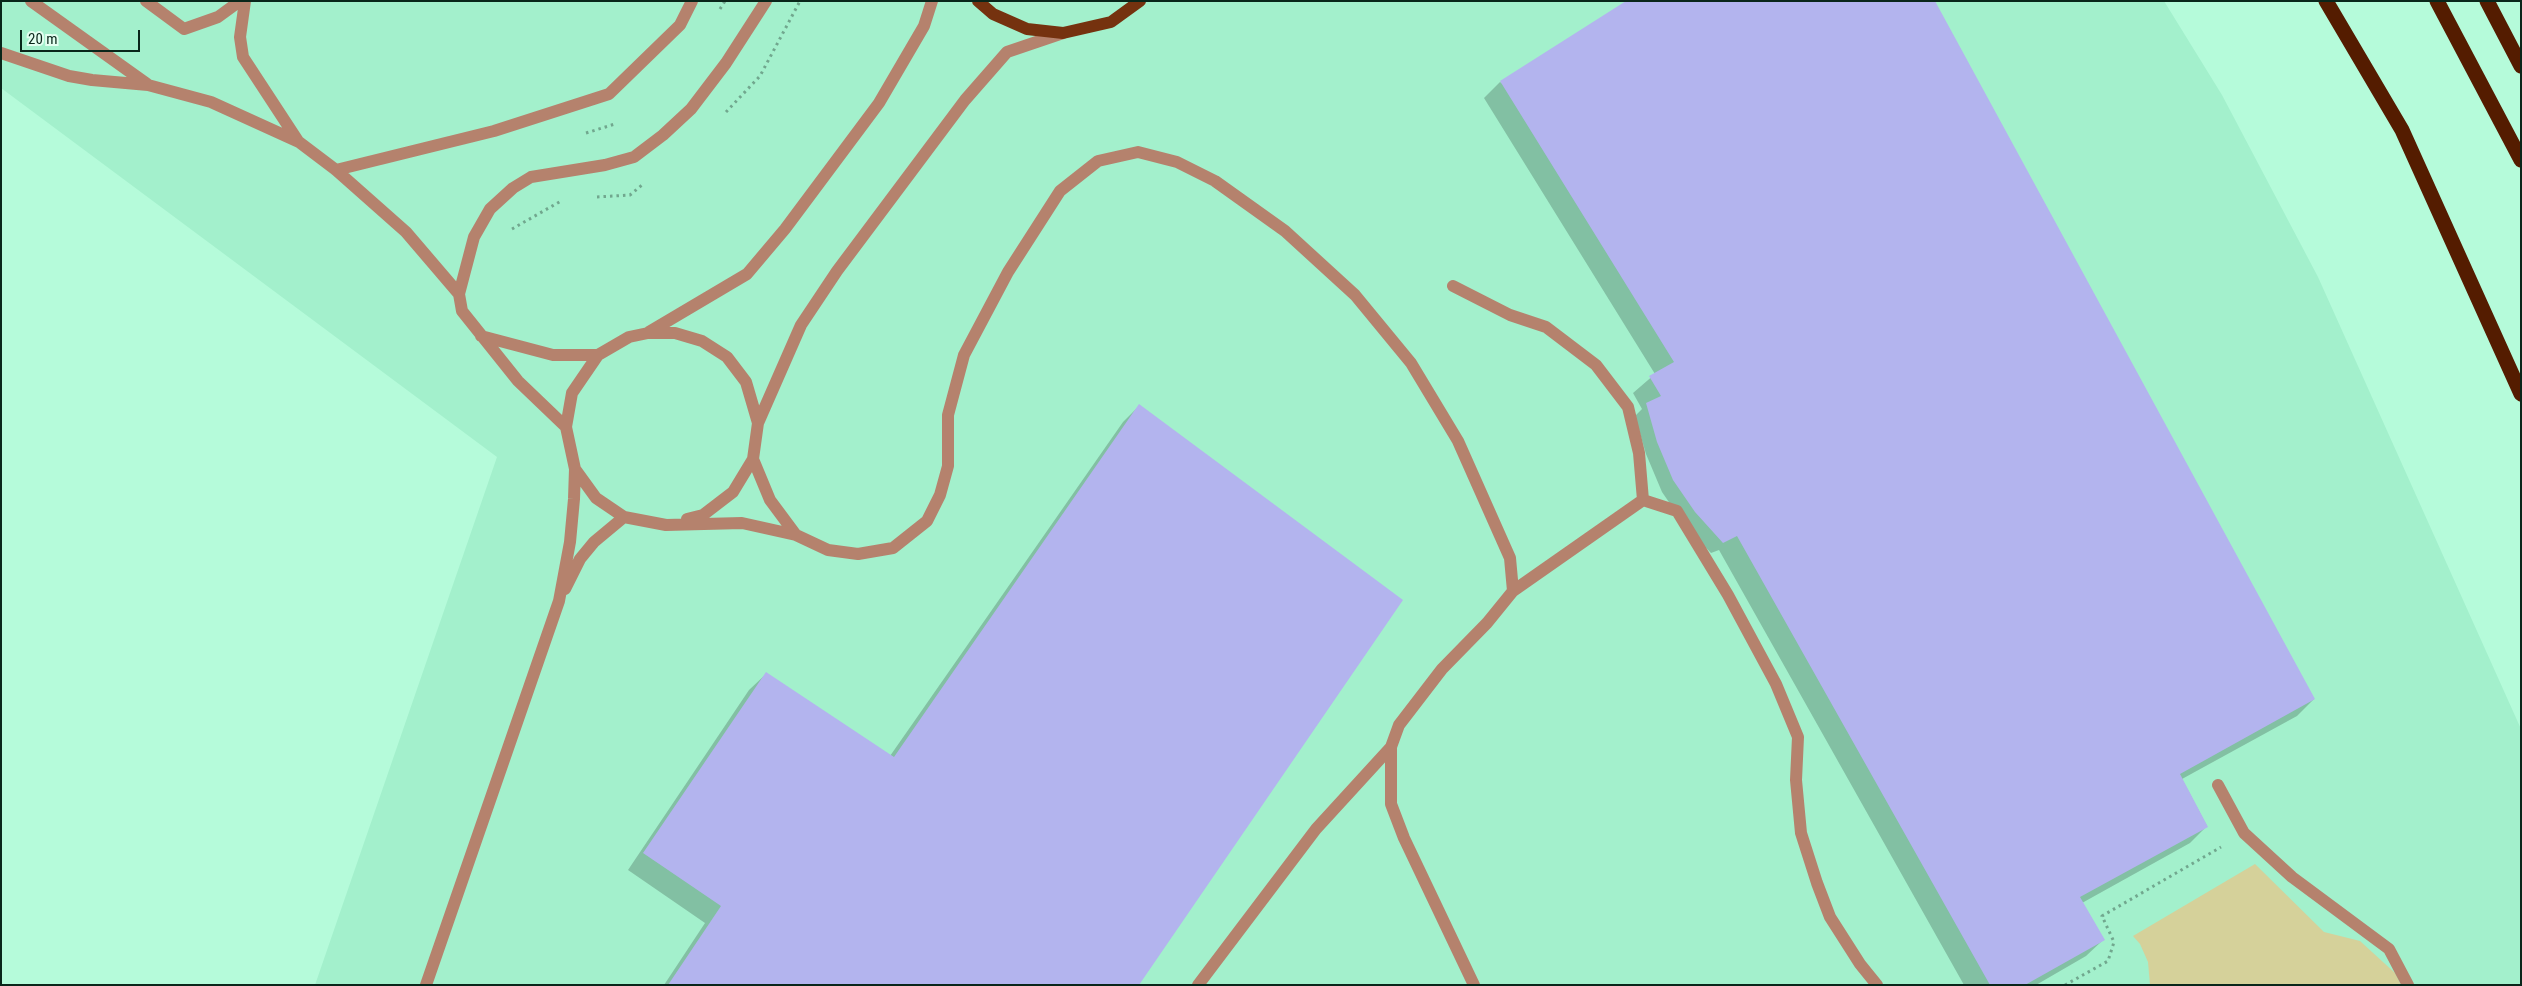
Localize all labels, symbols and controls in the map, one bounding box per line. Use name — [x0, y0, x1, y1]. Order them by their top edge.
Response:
scale bar — [22, 20, 142, 52]
text: 20 m — [28, 30, 58, 48]

